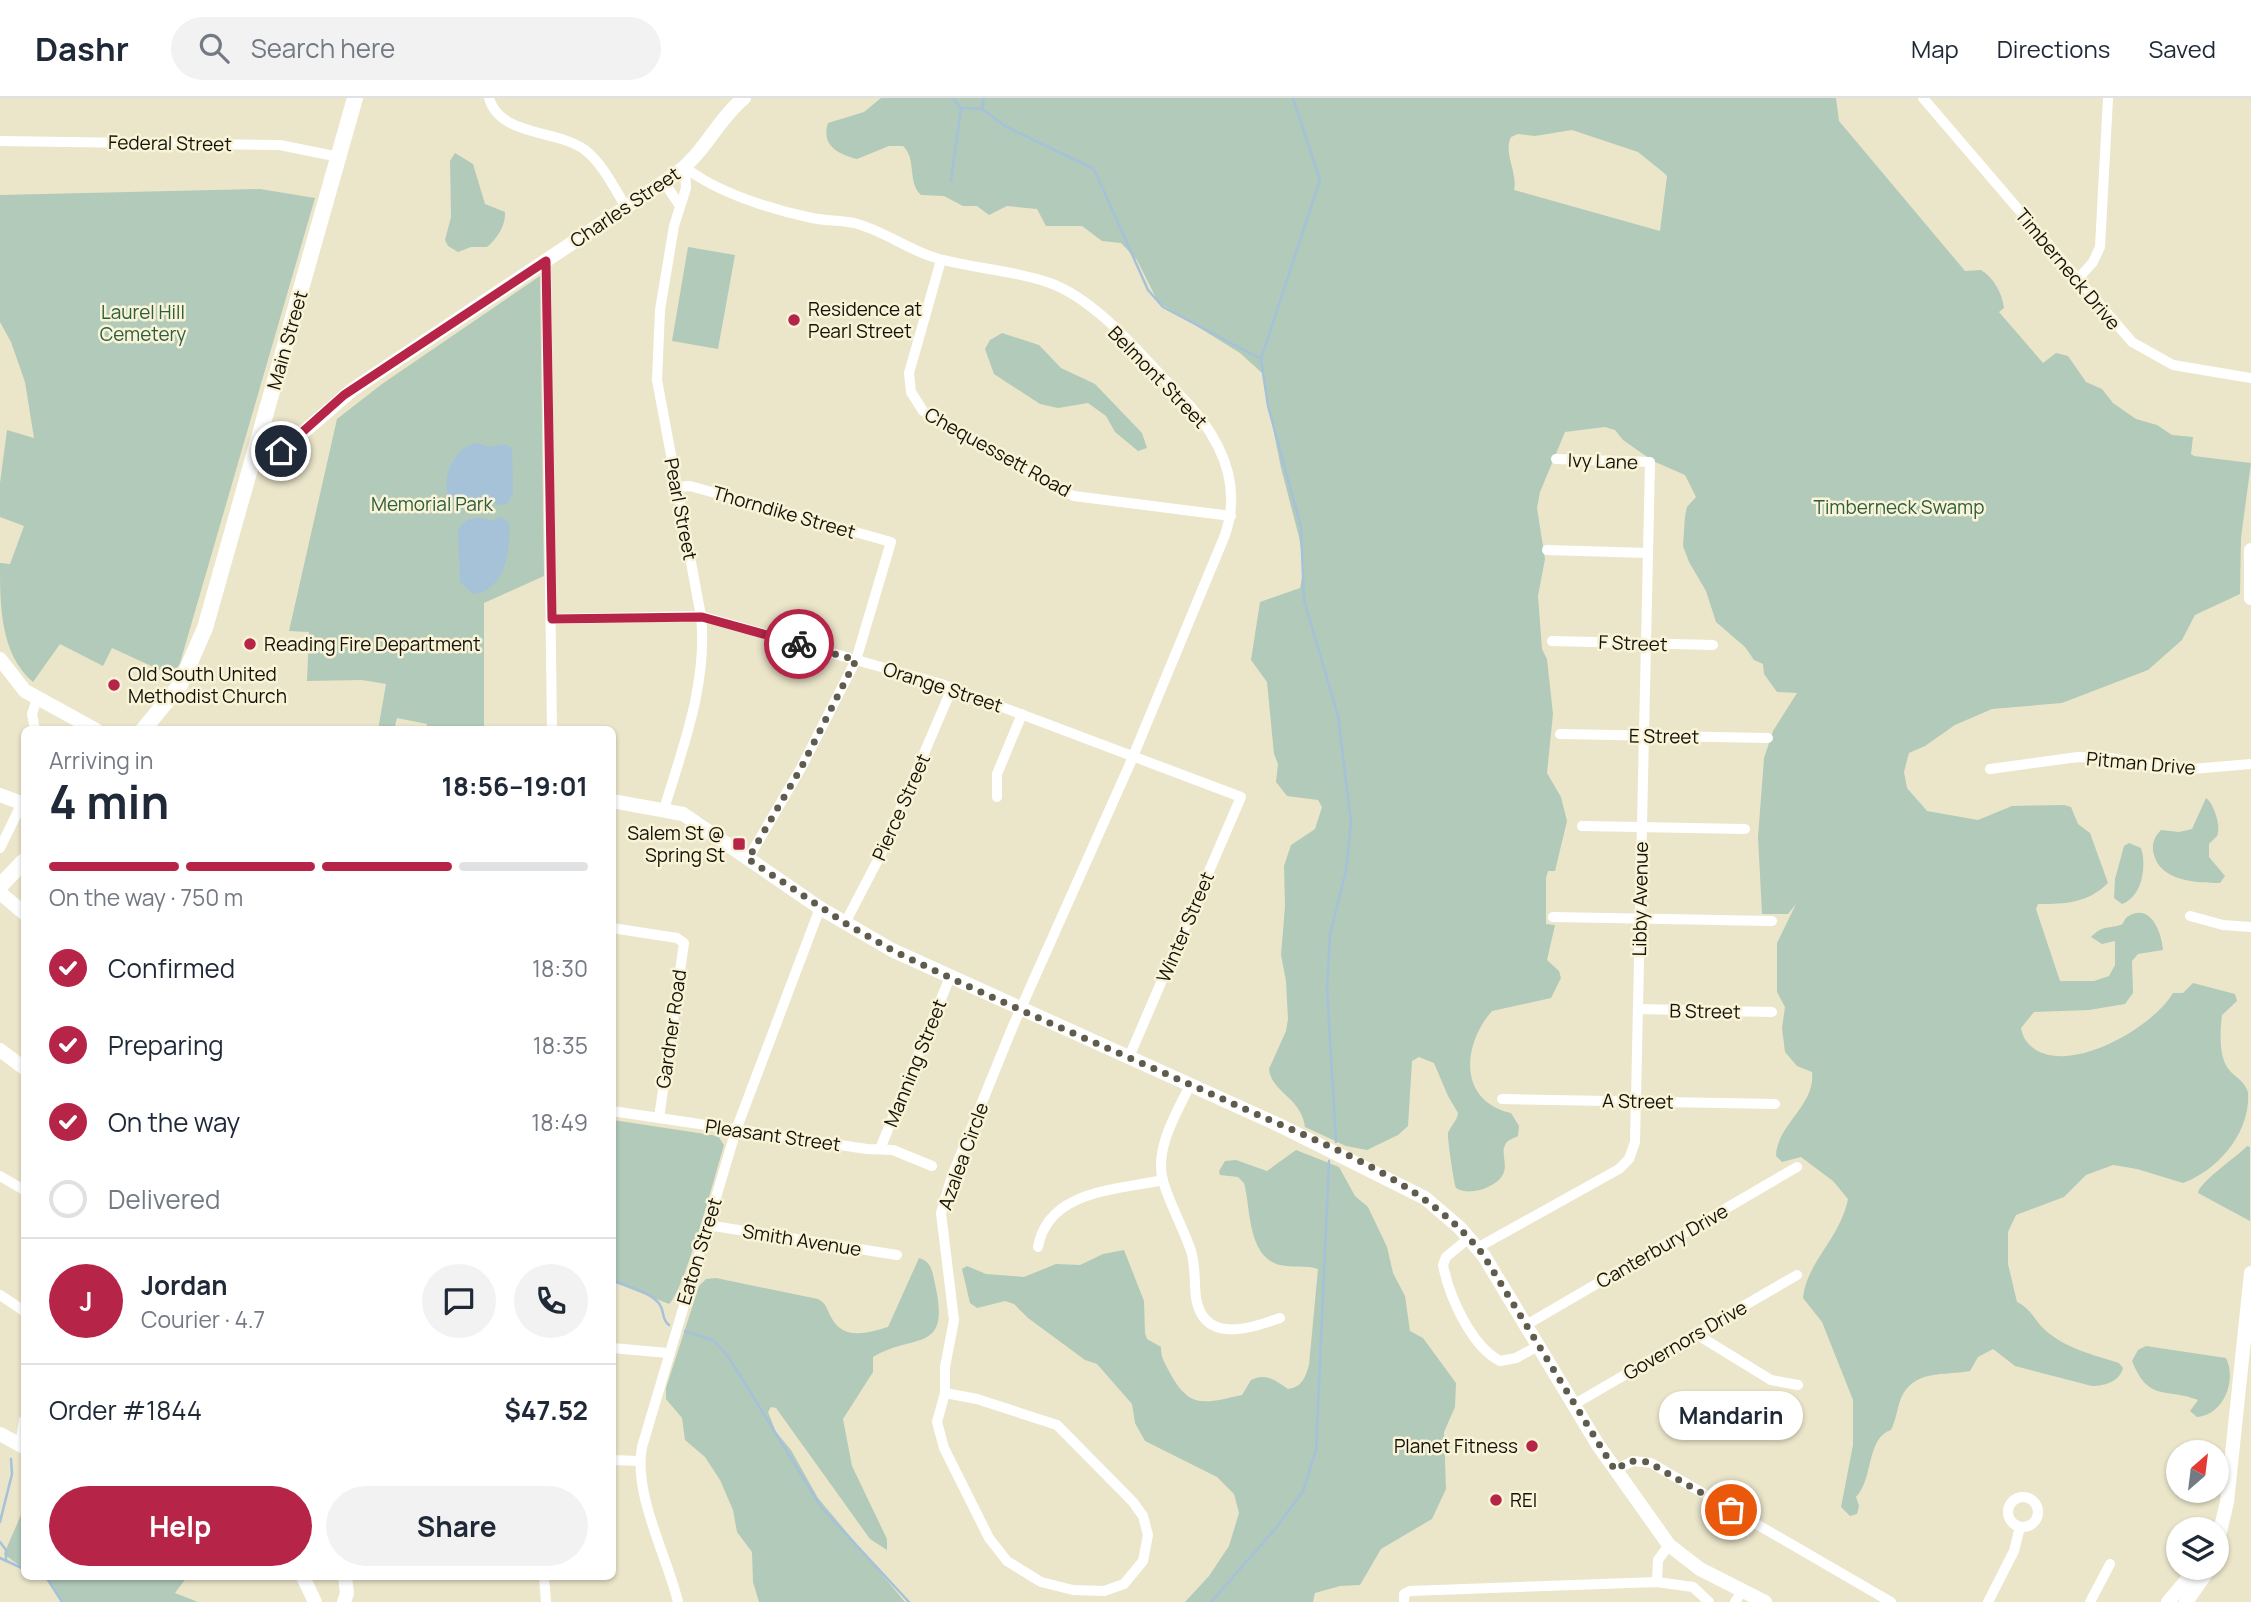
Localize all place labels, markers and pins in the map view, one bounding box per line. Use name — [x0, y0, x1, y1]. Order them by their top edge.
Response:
place label: Residence at Pearl Street — [808, 296, 922, 344]
marker: Residence at Pearl Street — [786, 312, 802, 328]
pin — [251, 421, 311, 481]
place label: Reading Fire Department — [264, 631, 481, 657]
marker: Reading Fire Department — [242, 636, 258, 652]
place label: Old South United Methodist Church — [128, 661, 287, 709]
marker: Old South United Methodist Church — [106, 677, 122, 693]
place label: Salem St @ Spring St — [627, 820, 725, 868]
marker: Salem St @ Spring St — [731, 836, 747, 852]
callout: Mandarin — [1659, 1391, 1803, 1440]
place label: Planet Fitness — [1394, 1433, 1518, 1459]
marker: Planet Fitness — [1524, 1438, 1540, 1454]
pin — [1701, 1480, 1761, 1540]
place label: REI — [1510, 1487, 1537, 1513]
marker: REI — [1488, 1492, 1504, 1508]

